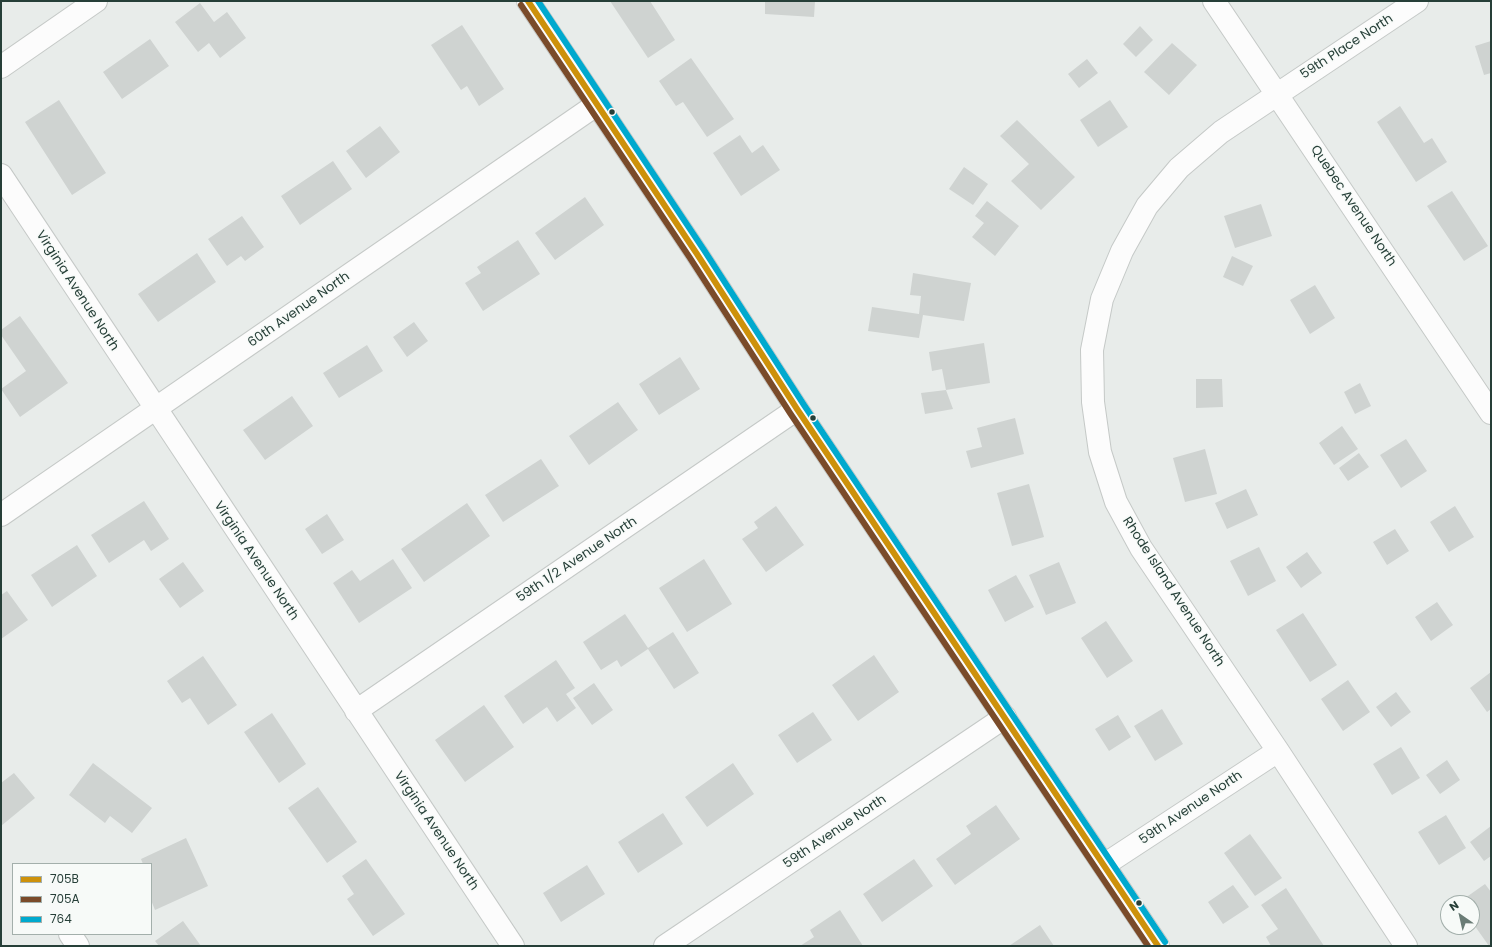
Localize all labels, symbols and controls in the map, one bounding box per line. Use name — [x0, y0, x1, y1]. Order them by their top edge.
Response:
street label: 59th Place North — [1298, 11, 1396, 83]
unlabelled marker — [607, 107, 617, 117]
street label: Quebec Avenue North — [1307, 143, 1399, 269]
street label: Virginia Avenue North — [32, 228, 122, 354]
street label: 60th Avenue North — [245, 269, 353, 351]
unlabelled marker — [808, 413, 818, 423]
street label: Virginia Avenue North — [210, 499, 302, 623]
street label: 59th 1/2 Avenue North — [514, 514, 640, 606]
street label: Rhode Island Avenue North — [1119, 514, 1227, 670]
street label: 59th Avenue North — [1137, 768, 1245, 848]
street label: Virginia Avenue North — [390, 769, 482, 893]
street label: 59th Avenue North — [781, 792, 889, 872]
legend — [12, 863, 152, 935]
text: 705B — [50, 870, 79, 887]
text: 705A — [50, 890, 80, 907]
north arrow — [1440, 895, 1480, 935]
text: N — [1446, 897, 1462, 915]
unlabelled marker — [1134, 898, 1144, 908]
text: 764 — [50, 910, 72, 927]

